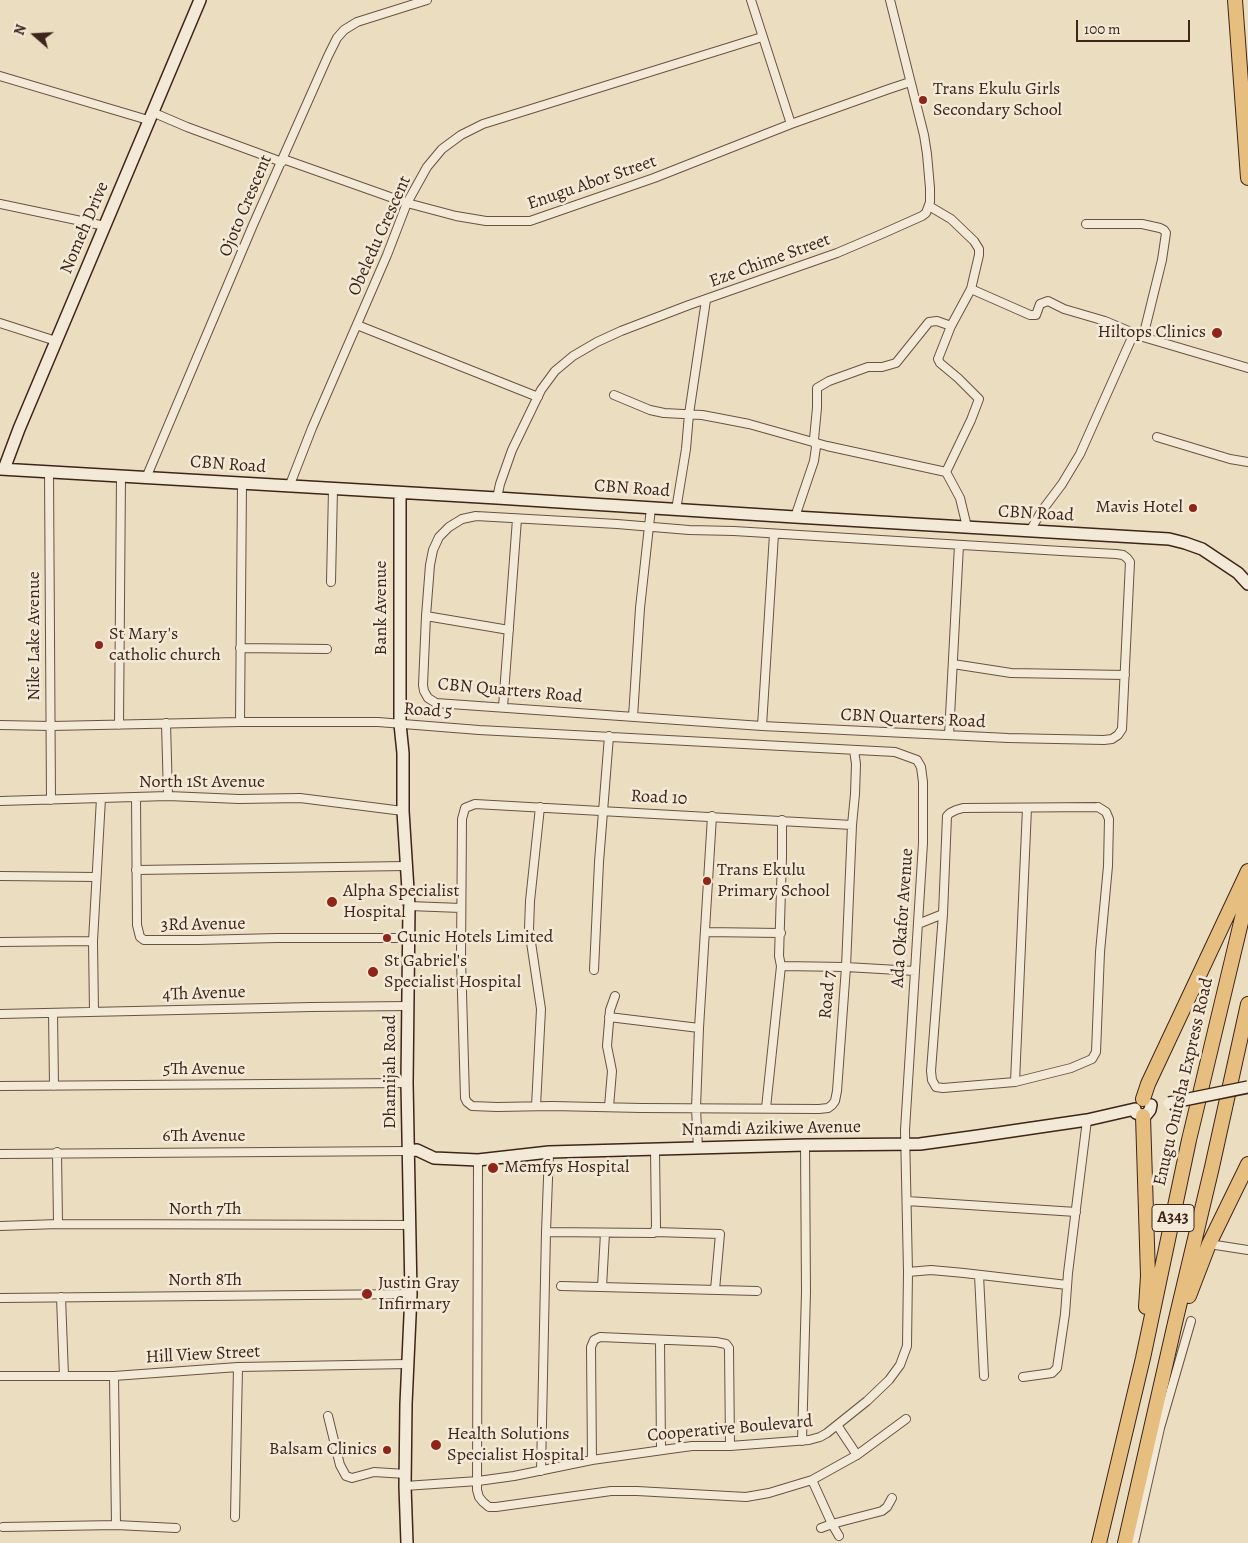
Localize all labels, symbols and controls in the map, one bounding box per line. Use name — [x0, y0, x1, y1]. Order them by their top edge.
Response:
north arrow — [10, 10, 60, 60]
scale bar — [1078, 10, 1192, 42]
text: 100 m — [1084, 19, 1121, 39]
text: N — [10, 22, 31, 38]
place label: Trans Ekulu Girls Secondary School — [933, 79, 1062, 122]
marker: Trans Ekulu Girls Secondary School — [917, 94, 929, 106]
street label: Enugu Abor Street — [525, 151, 659, 215]
street label: Ojoto Crescent — [215, 152, 277, 260]
street label: Obeledu Crescent — [344, 173, 416, 299]
street label: Nomeh Drive — [56, 179, 114, 277]
street label: Eze Chime Street — [707, 229, 833, 293]
place label: Hiltops Clinics — [1097, 322, 1206, 344]
marker: Hiltops Clinics — [1210, 326, 1224, 340]
street label: CBN Road — [189, 452, 267, 478]
street label: CBN Road — [593, 476, 671, 502]
place label: Mavis Hotel — [1095, 497, 1183, 519]
street label: CBN Road — [997, 501, 1075, 527]
marker: Mavis Hotel — [1187, 502, 1199, 514]
street label: Bank Avenue — [371, 560, 393, 656]
street label: Nike Lake Avenue — [24, 571, 46, 701]
place label: St Mary's catholic church — [109, 624, 221, 666]
marker: St Mary's catholic church — [93, 639, 105, 651]
street label: CBN Quarters Road — [437, 674, 583, 708]
street label: Road 5 — [403, 699, 453, 723]
street label: CBN Quarters Road — [840, 704, 986, 734]
street label: North 1St Avenue — [139, 772, 265, 794]
street label: Road 10 — [630, 786, 688, 810]
street label: Ada Okafor Avenue — [887, 847, 919, 989]
place label: Trans Ekulu Primary School — [717, 860, 830, 902]
marker: Trans Ekulu Primary School — [701, 875, 713, 887]
place label: Alpha Specialist Hospital — [343, 881, 459, 924]
marker: Alpha Specialist Hospital — [325, 895, 339, 909]
street label: 3Rd Avenue — [160, 913, 246, 937]
place label: Cunic Hotels Limited — [397, 927, 553, 949]
marker: Cunic Hotels Limited — [381, 932, 393, 944]
place label: St Gabriel's Specialist Hospital — [384, 951, 521, 994]
marker: St Gabriel's Specialist Hospital — [366, 965, 380, 979]
street label: Road 7 — [815, 970, 841, 1020]
street label: Enugu Onitsha Express Road — [1150, 976, 1218, 1188]
street label: 4Th Avenue — [162, 982, 246, 1006]
street label: Dhamijah Road — [380, 1015, 402, 1129]
street label: 5Th Avenue — [163, 1059, 245, 1081]
street label: Nnamdi Azikiwe Avenue — [681, 1117, 861, 1141]
street label: 6Th Avenue — [162, 1126, 246, 1148]
place label: Memfys Hospital — [504, 1157, 629, 1179]
marker: Memfys Hospital — [486, 1161, 500, 1175]
street label: North 7Th — [169, 1199, 241, 1221]
road number: A343 — [1152, 1204, 1194, 1232]
street label: North 8Th — [168, 1270, 242, 1292]
place label: Justin Gray Infirmary — [378, 1273, 459, 1316]
marker: Justin Gray Infirmary — [360, 1287, 374, 1301]
street label: Hill View Street — [145, 1341, 261, 1369]
street label: Cooperative Boulevard — [646, 1411, 814, 1447]
place label: Health Solutions Specialist Hospital — [447, 1424, 584, 1466]
marker: Health Solutions Specialist Hospital — [429, 1438, 443, 1452]
place label: Balsam Clinics — [269, 1439, 377, 1461]
marker: Balsam Clinics — [381, 1444, 393, 1456]

